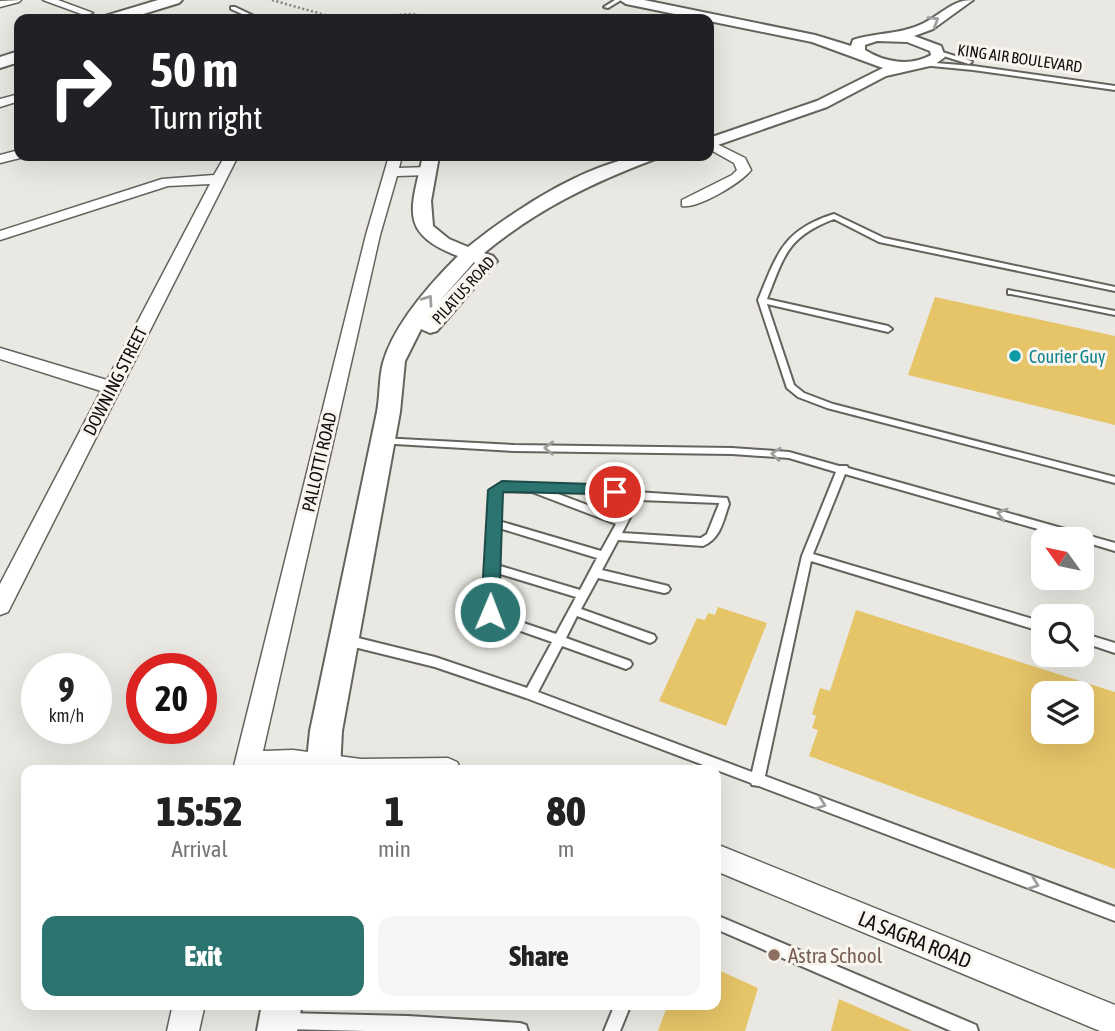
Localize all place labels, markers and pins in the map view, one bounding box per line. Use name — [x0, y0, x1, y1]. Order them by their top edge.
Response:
place label: Courier Guy — [1029, 346, 1105, 367]
marker: Courier Guy — [1007, 348, 1023, 364]
pin — [585, 462, 645, 522]
place label: Astra School — [788, 943, 883, 967]
marker: Astra School — [766, 947, 782, 963]

